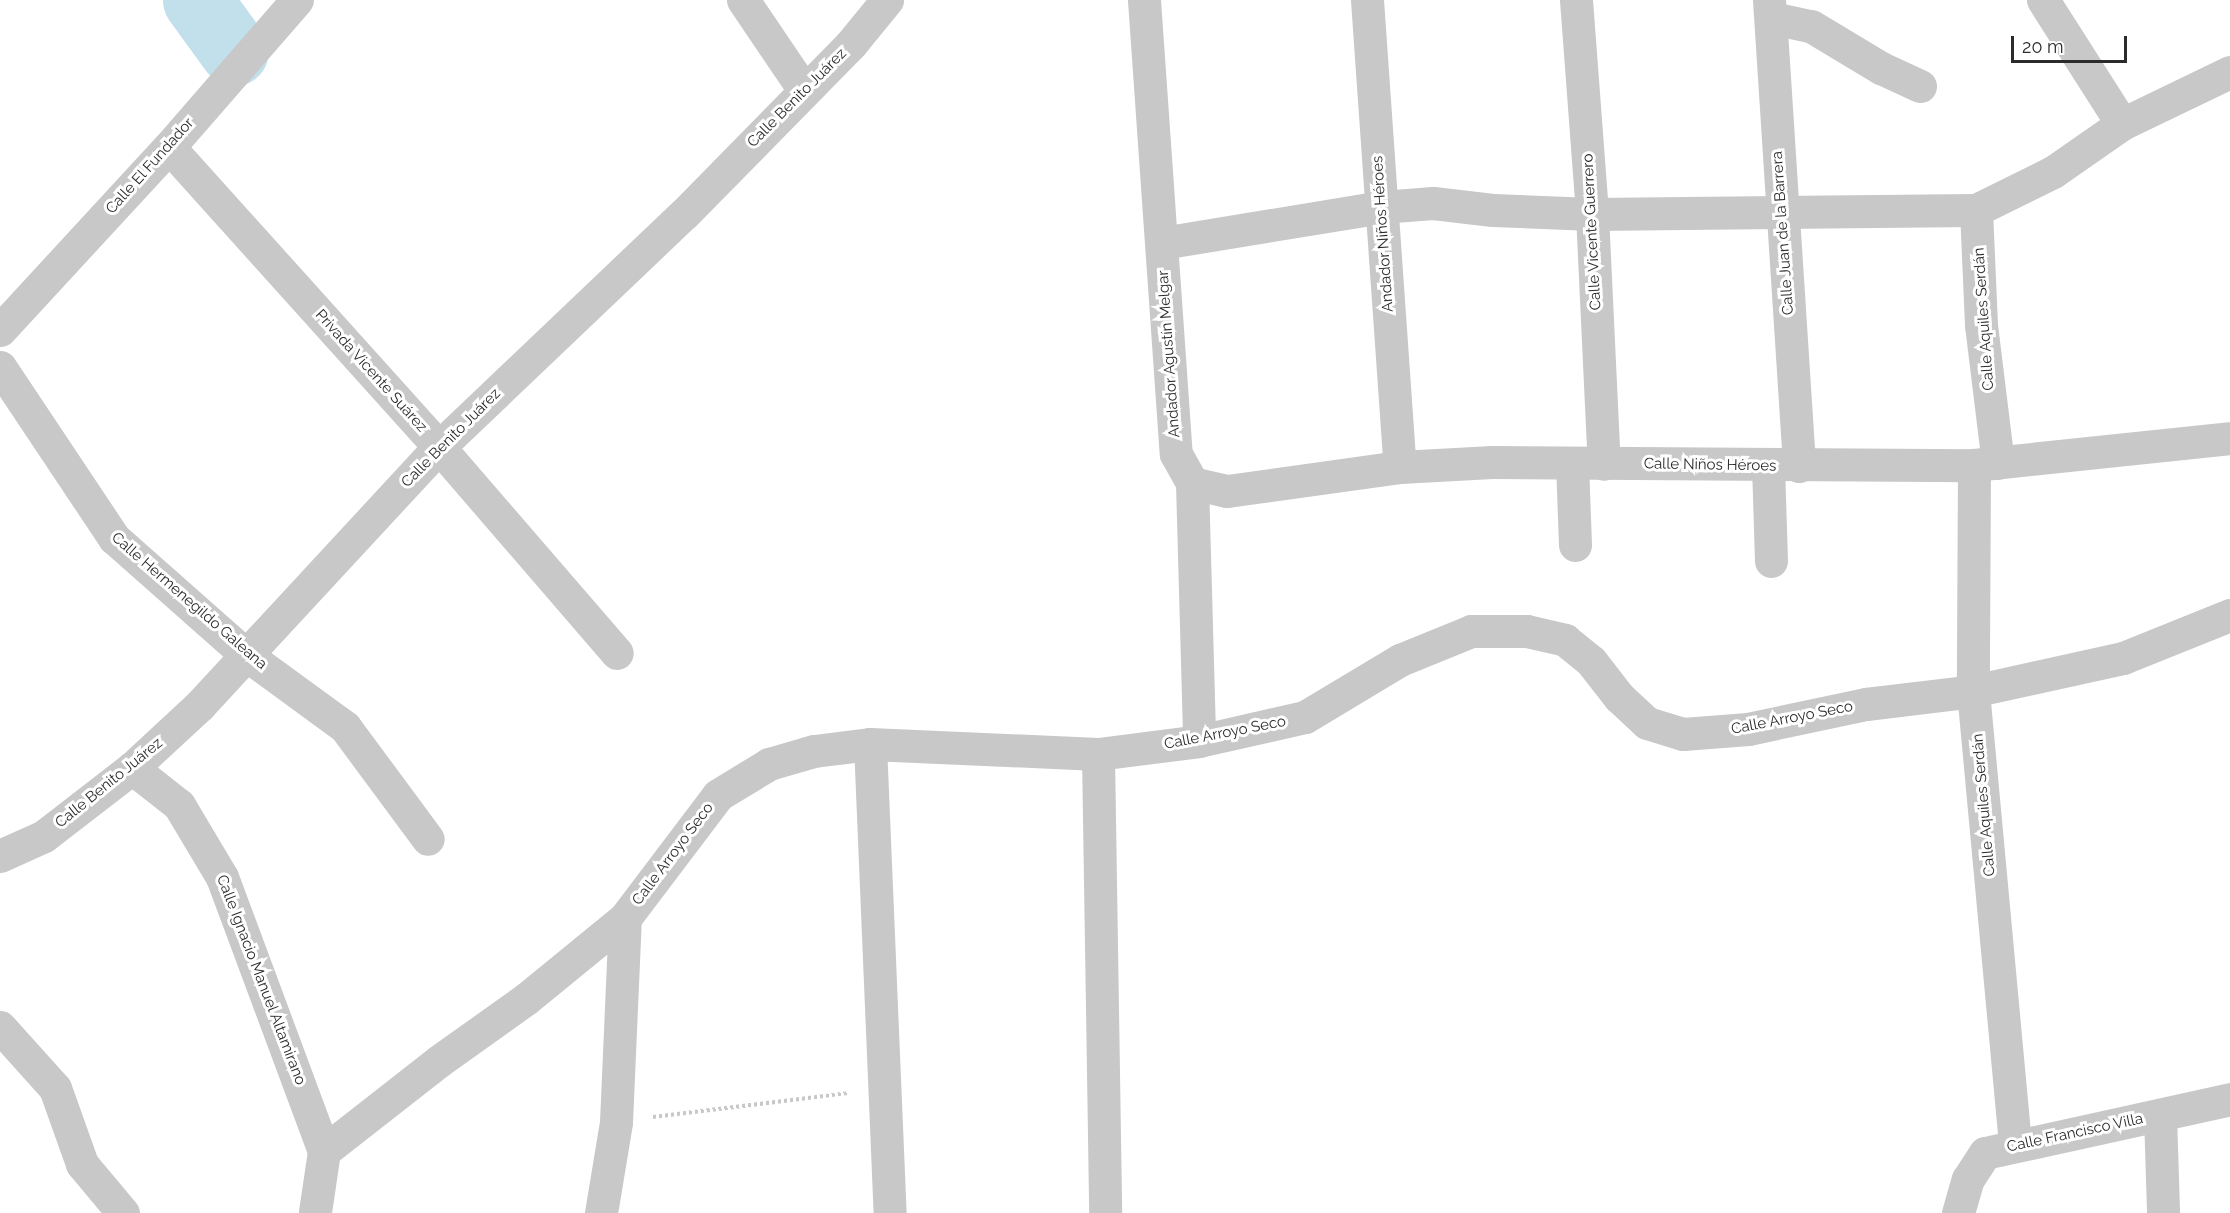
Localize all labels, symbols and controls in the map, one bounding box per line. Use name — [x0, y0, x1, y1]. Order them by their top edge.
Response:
scale bar — [2014, 24, 2130, 62]
text: 20 m — [2022, 36, 2064, 57]
street label: Calle Benito Juárez — [744, 45, 850, 151]
street label: Calle El Fundador — [102, 114, 198, 218]
street label: Calle Juan de la Barrera — [1768, 150, 1798, 316]
street label: Calle Vicente Guerrero — [1579, 153, 1605, 311]
street label: Andador Niños Héroes — [1369, 155, 1397, 313]
street label: Calle Aquiles Serdán — [1970, 247, 1998, 391]
street label: Andador Agustín Melgar — [1154, 269, 1184, 439]
street label: Privada Vicente Suárez — [311, 306, 431, 436]
street label: Calle Benito Juárez — [398, 385, 504, 491]
street label: Calle Niños Héroes — [1644, 455, 1776, 475]
street label: Calle Hermenegildo Galeana — [108, 529, 270, 673]
street label: Calle Arroyo Seco — [1729, 697, 1855, 739]
street label: Calle Arroyo Seco — [1162, 712, 1288, 754]
street label: Calle Aquiles Serdán — [1969, 733, 1999, 877]
street label: Calle Benito Juárez — [52, 734, 166, 832]
street label: Calle Arroyo Seco — [629, 799, 717, 909]
street label: Calle Ignacio Manuel Altamirano — [212, 872, 310, 1088]
street label: Calle Francisco Villa — [2005, 1110, 2145, 1156]

